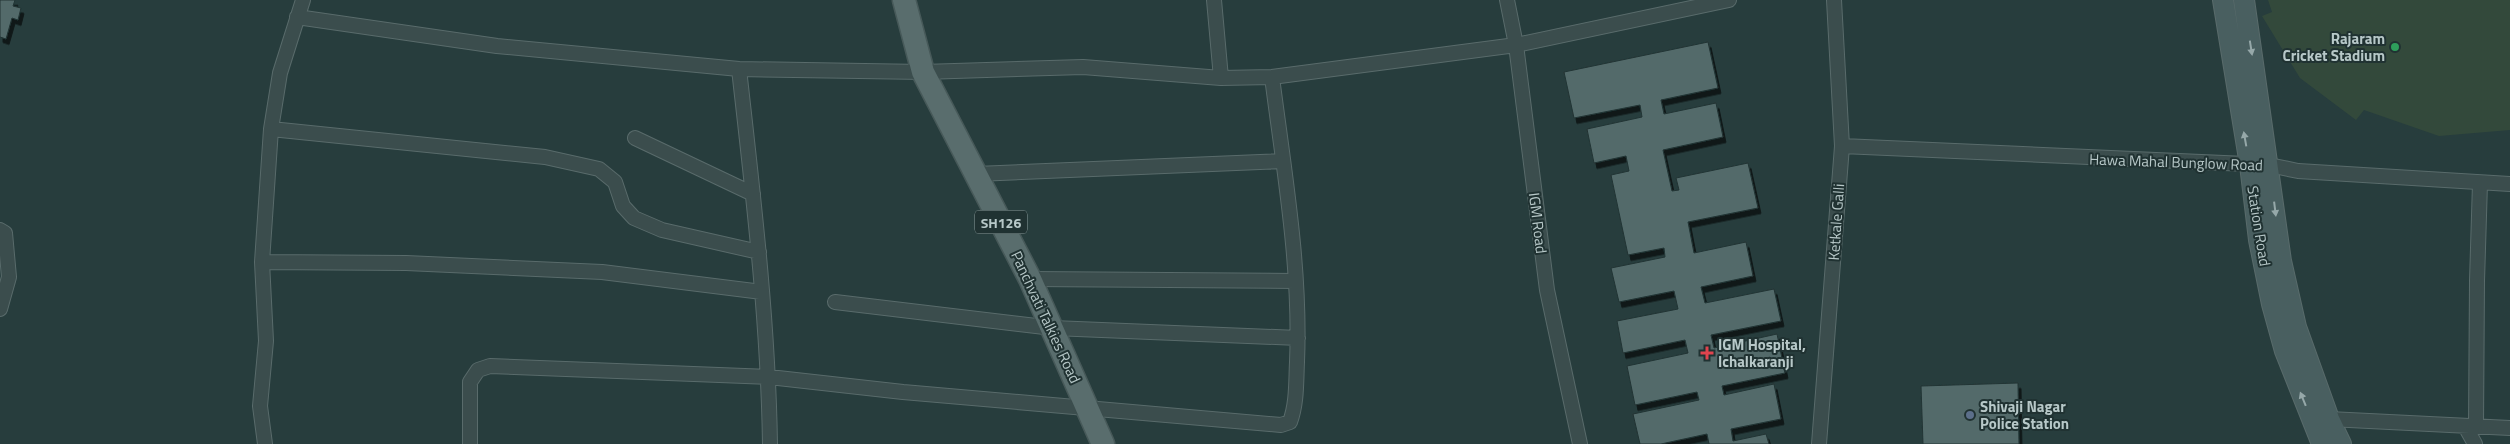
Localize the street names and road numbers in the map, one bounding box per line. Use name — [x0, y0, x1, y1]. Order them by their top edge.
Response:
street label: Hawa Mahal Bunglow Road — [2089, 147, 2263, 177]
street label: Ketkale Galli — [1822, 183, 1850, 261]
street label: Station Road — [2241, 184, 2277, 268]
street label: IGM Road — [1523, 191, 1553, 255]
road number: SH126 — [975, 210, 1027, 233]
street label: Panchvati Talkies Road — [1005, 247, 1087, 387]

